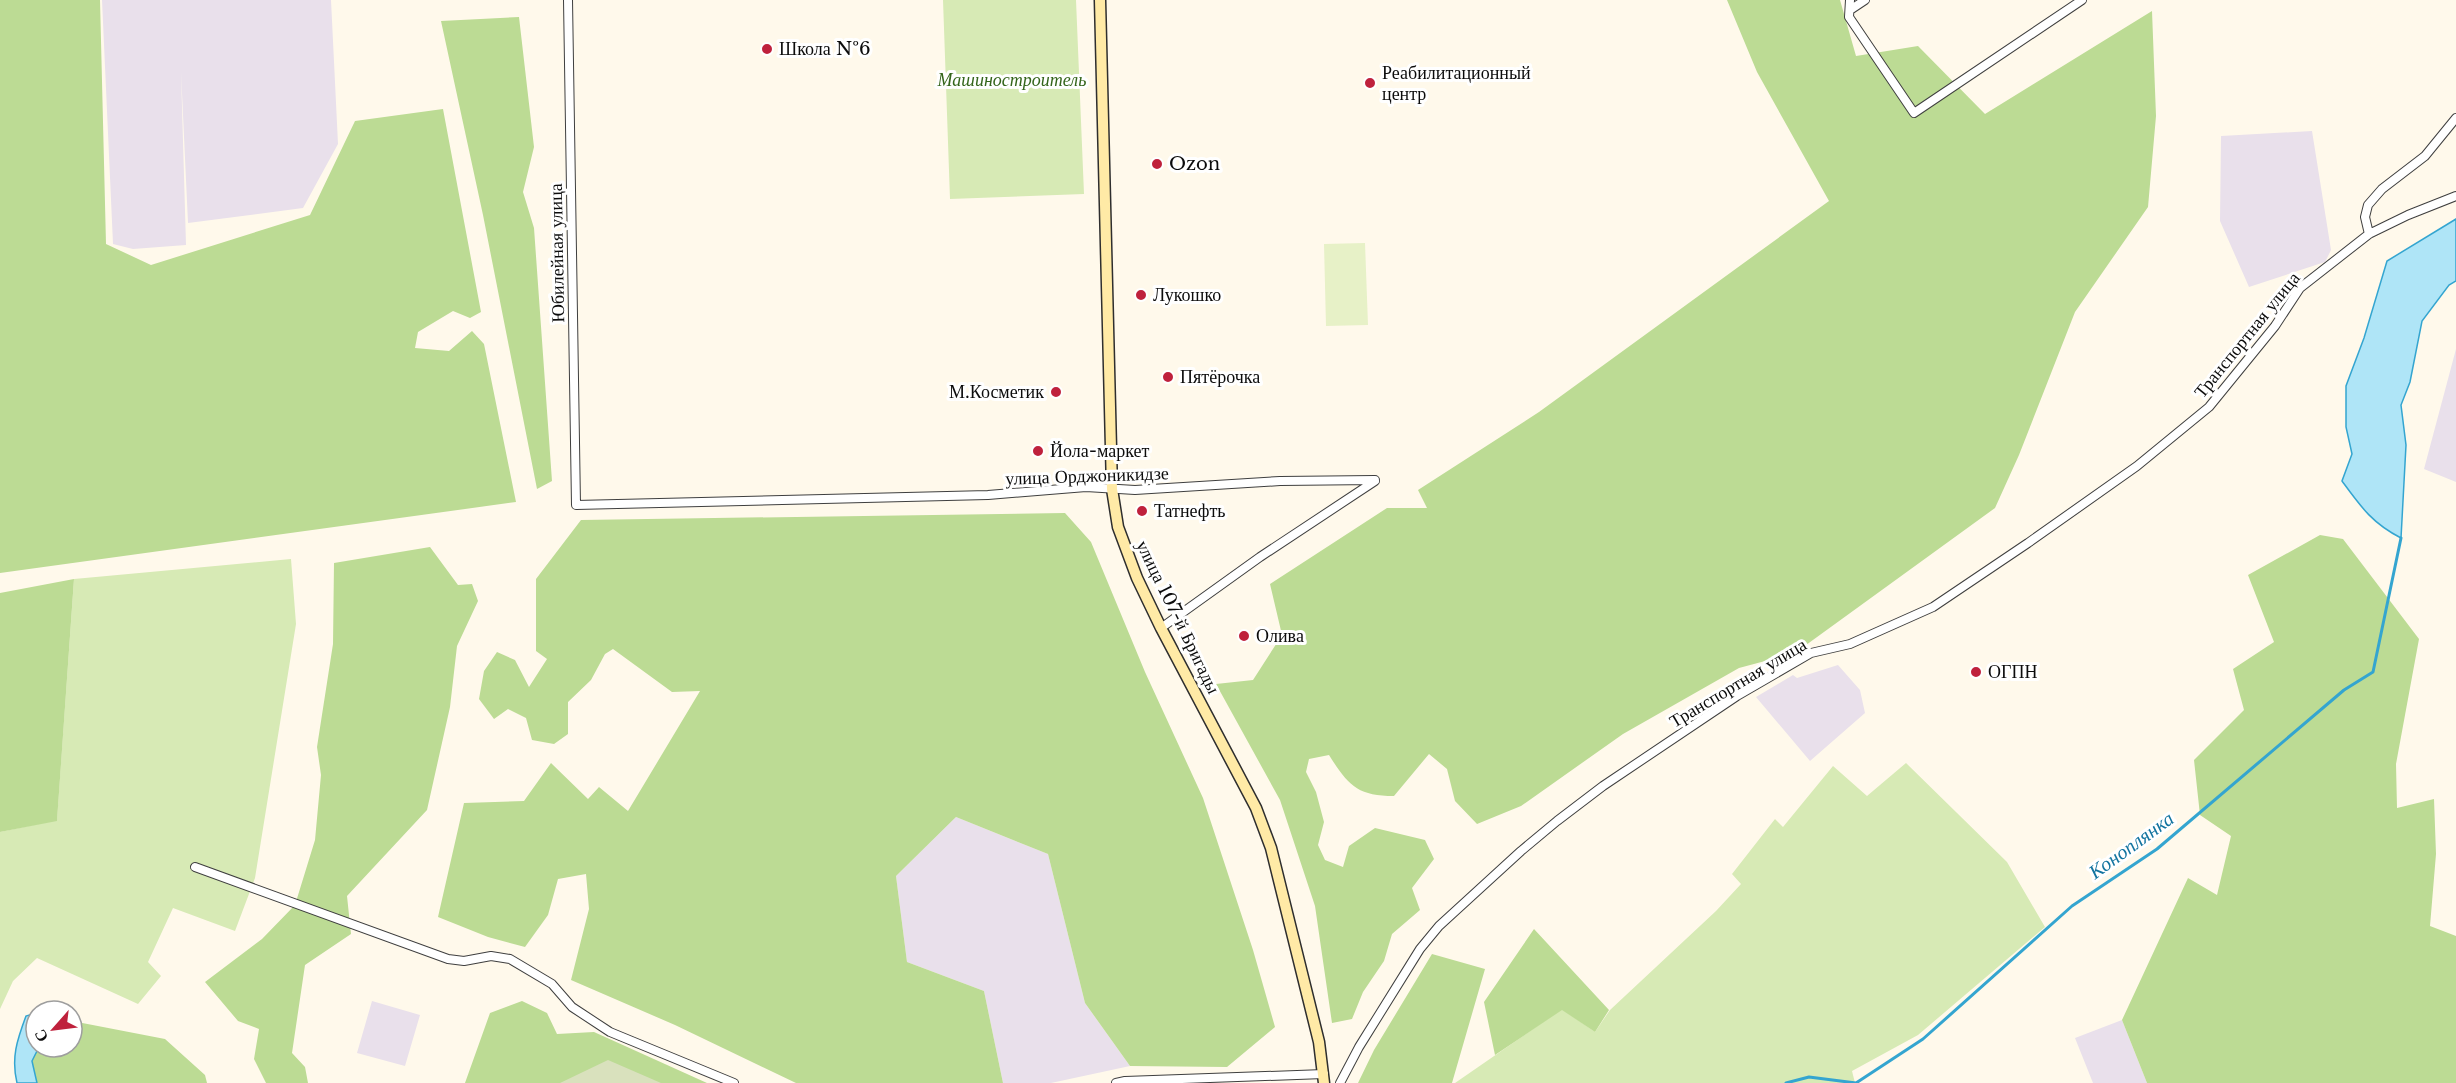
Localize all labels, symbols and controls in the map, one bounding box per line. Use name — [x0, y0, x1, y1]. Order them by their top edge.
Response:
place label: Школа №6 — [779, 38, 871, 60]
marker: Школа №6 — [760, 42, 774, 56]
place label: Реабилитационный центр — [1382, 62, 1531, 105]
park label: Машиностроитель — [937, 69, 1086, 91]
marker: Реабилитационный центр — [1363, 76, 1377, 90]
place label: Ozon — [1169, 153, 1220, 175]
marker: Ozon — [1150, 157, 1164, 171]
street label: Юбилейная улица — [545, 183, 569, 323]
street label: Транспортная улица — [2189, 268, 2305, 402]
place label: Лукошко — [1153, 284, 1221, 306]
marker: Лукошко — [1134, 288, 1148, 302]
place label: Пятёрочка — [1180, 366, 1260, 388]
marker: Пятёрочка — [1161, 370, 1175, 384]
place label: М.Косметик — [949, 381, 1044, 403]
marker: М.Косметик — [1049, 385, 1063, 399]
place label: Йола-маркет — [1050, 440, 1150, 462]
marker: Йола-маркет — [1031, 444, 1045, 458]
street label: улица Орджоникидзе — [1005, 462, 1169, 490]
place label: Татнефть — [1154, 500, 1226, 522]
marker: Татнефть — [1135, 504, 1149, 518]
street label: улица 107-й Бригады — [1131, 537, 1225, 697]
place label: Олива — [1256, 625, 1304, 647]
marker: Олива — [1237, 629, 1251, 643]
street label: Транспортная улица — [1666, 633, 1810, 733]
place label: ОГПН — [1988, 661, 2037, 683]
marker: ОГПН — [1969, 665, 1983, 679]
water label: Коноплянка — [2083, 806, 2178, 884]
north arrow — [24, 999, 84, 1059]
text: С — [29, 1026, 52, 1046]

